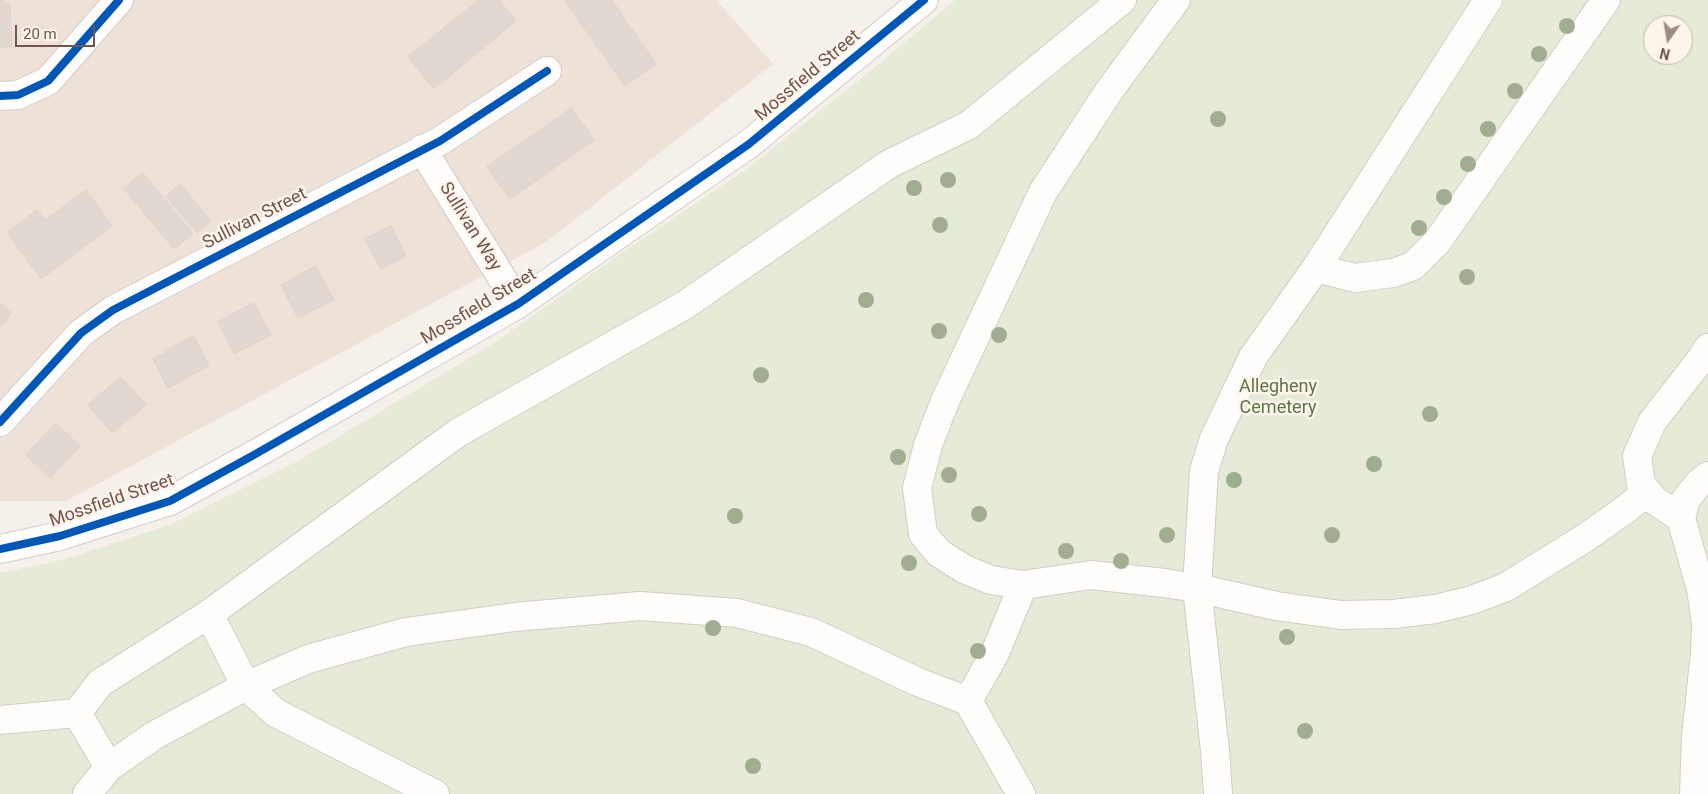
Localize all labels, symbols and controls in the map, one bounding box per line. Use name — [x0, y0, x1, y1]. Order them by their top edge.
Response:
scale bar — [18, 15, 98, 47]
north arrow — [1643, 15, 1693, 65]
text: 20 m — [23, 25, 57, 43]
street label: Mossfield Street — [751, 26, 865, 126]
text: N — [1658, 45, 1671, 63]
street label: Sullivan Way — [434, 179, 506, 275]
street label: Sullivan Street — [199, 183, 311, 255]
street label: Mossfield Street — [417, 264, 541, 350]
park label: Allegheny Cemetery — [1239, 376, 1317, 418]
street label: Mossfield Street — [47, 470, 177, 532]

